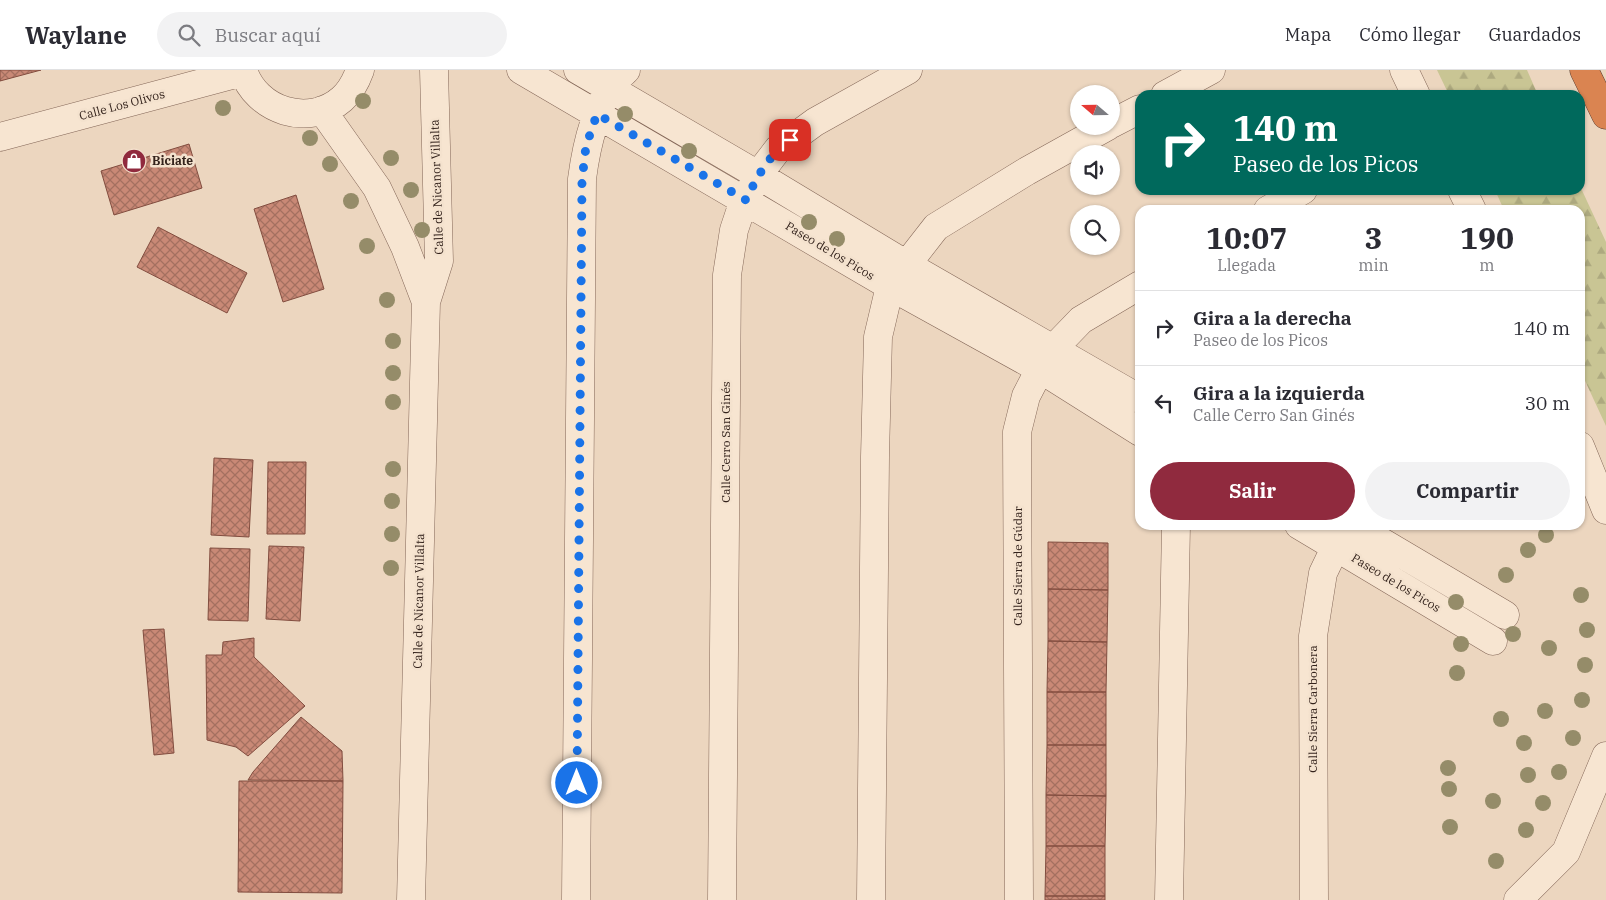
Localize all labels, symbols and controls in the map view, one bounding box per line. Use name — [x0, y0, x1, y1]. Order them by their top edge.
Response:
search box — [157, 12, 507, 57]
text: Waylane — [25, 19, 127, 51]
icon: search — [175, 21, 203, 49]
text: Buscar aquí — [215, 23, 321, 47]
text: Mapa — [1285, 23, 1331, 46]
text: Cómo llegar — [1359, 23, 1460, 46]
text: Guardados — [1488, 23, 1581, 46]
north arrow — [1070, 85, 1120, 135]
map controls — [1070, 85, 1120, 255]
street label: Calle Los Olivos — [77, 86, 166, 123]
text: 140 m — [1233, 105, 1338, 151]
icon: right — [1150, 110, 1215, 175]
street label: Calle de Nicanor Villalta — [427, 119, 446, 255]
pin — [769, 119, 811, 161]
icon: arrive — [776, 126, 804, 154]
button: sound — [1070, 145, 1120, 195]
shop icon: Biciate — [121, 148, 147, 174]
text: Paseo de los Picos — [1233, 149, 1419, 178]
place label: Biciate — [152, 153, 193, 168]
button: search — [1070, 205, 1120, 255]
street label: Paseo de los Picos — [783, 218, 878, 283]
text: 10:07 — [1206, 218, 1287, 257]
text: 3 — [1365, 218, 1383, 257]
text: 190 — [1460, 218, 1514, 257]
text: Llegada — [1217, 255, 1276, 275]
text: min — [1358, 255, 1389, 275]
text: m — [1479, 255, 1495, 275]
text: Gira a la derecha — [1193, 306, 1352, 330]
icon: right — [1150, 314, 1178, 342]
text: 140 m — [1513, 316, 1570, 340]
text: Paseo de los Picos — [1193, 330, 1328, 350]
street label: Calle Cerro San Ginés — [718, 381, 733, 503]
text: Gira a la izquierda — [1193, 381, 1365, 405]
icon: left — [1150, 389, 1178, 417]
text: 30 m — [1525, 391, 1570, 415]
text: Calle Cerro San Ginés — [1193, 405, 1355, 425]
button: Salir — [1150, 462, 1355, 520]
button: Compartir — [1365, 462, 1570, 520]
street label: Calle Sierra de Gúdar — [1010, 506, 1025, 626]
street label: Calle de Nicanor Villalta — [410, 533, 427, 669]
street label: Paseo de los Picos — [1349, 550, 1444, 615]
street label: Calle Sierra Carbonera — [1305, 645, 1320, 773]
position arrow — [550, 756, 602, 808]

